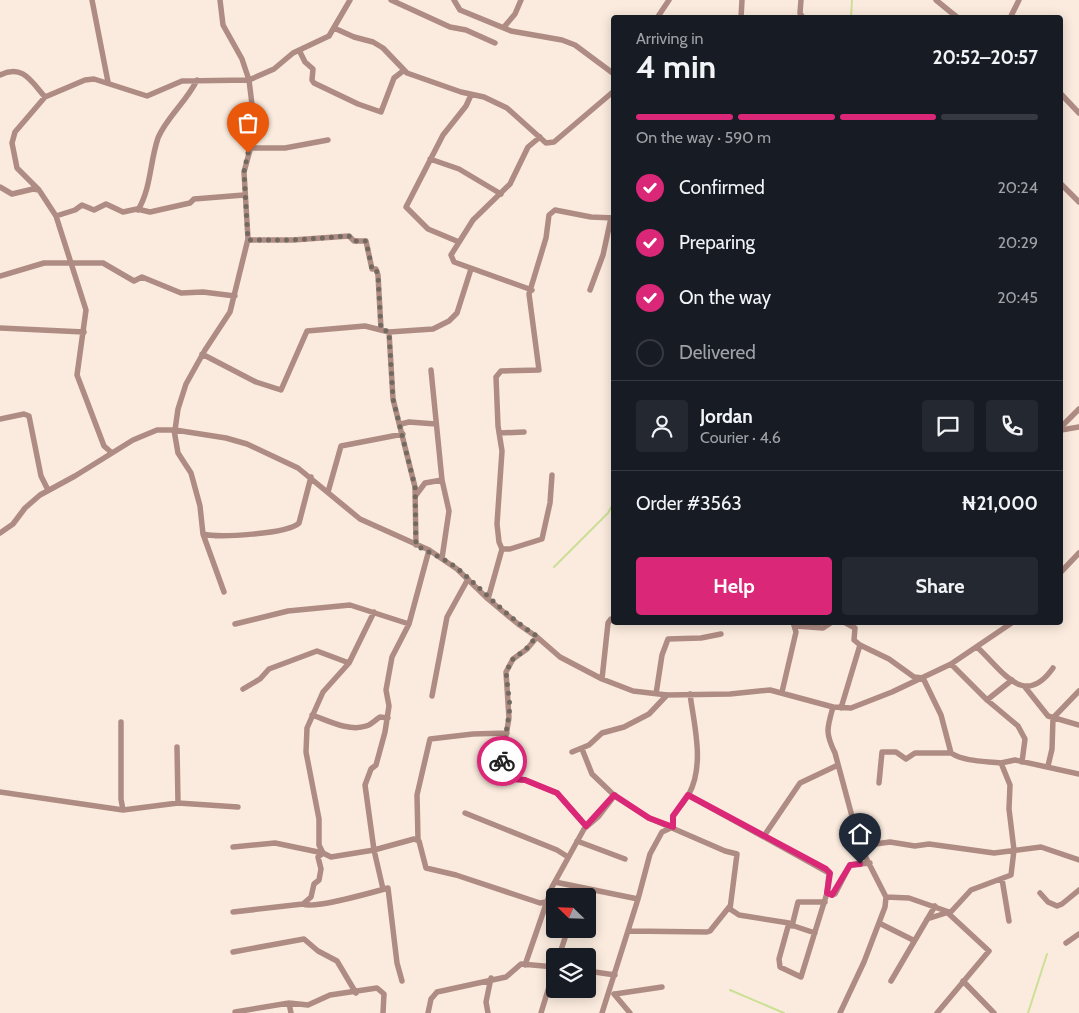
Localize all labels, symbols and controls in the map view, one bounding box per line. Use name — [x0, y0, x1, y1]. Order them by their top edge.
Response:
text: Arriving in — [636, 29, 703, 48]
text: 20:52–20:57 — [932, 46, 1038, 69]
text: 4 min — [636, 47, 716, 86]
pin — [227, 102, 269, 153]
icon: bag — [234, 109, 262, 137]
text: On the way · 590 m — [636, 128, 771, 147]
icon: check — [636, 174, 664, 202]
text: Confirmed — [679, 176, 765, 199]
text: 20:24 — [997, 178, 1038, 197]
icon: check — [636, 229, 664, 257]
text: Preparing — [679, 231, 755, 254]
text: 20:29 — [998, 233, 1038, 252]
icon: check — [636, 284, 664, 312]
text: On the way — [679, 286, 771, 309]
text: 20:45 — [997, 288, 1038, 307]
text: Delivered — [679, 341, 756, 364]
button: person — [636, 400, 688, 452]
button: chat — [922, 400, 974, 452]
button: phone — [986, 400, 1038, 452]
text: Jordan — [700, 405, 753, 428]
text: Courier · 4.6 — [700, 428, 781, 447]
text: Order #3563 — [636, 492, 742, 515]
text: ₦21,000 — [961, 492, 1038, 515]
button: Help — [636, 557, 832, 615]
button: Share — [842, 557, 1038, 615]
courier — [477, 736, 527, 786]
icon: bike — [488, 747, 516, 775]
pin — [839, 813, 881, 864]
icon: home — [846, 820, 874, 848]
north arrow — [546, 888, 596, 938]
map controls — [546, 888, 596, 998]
button: layers — [546, 948, 596, 998]

